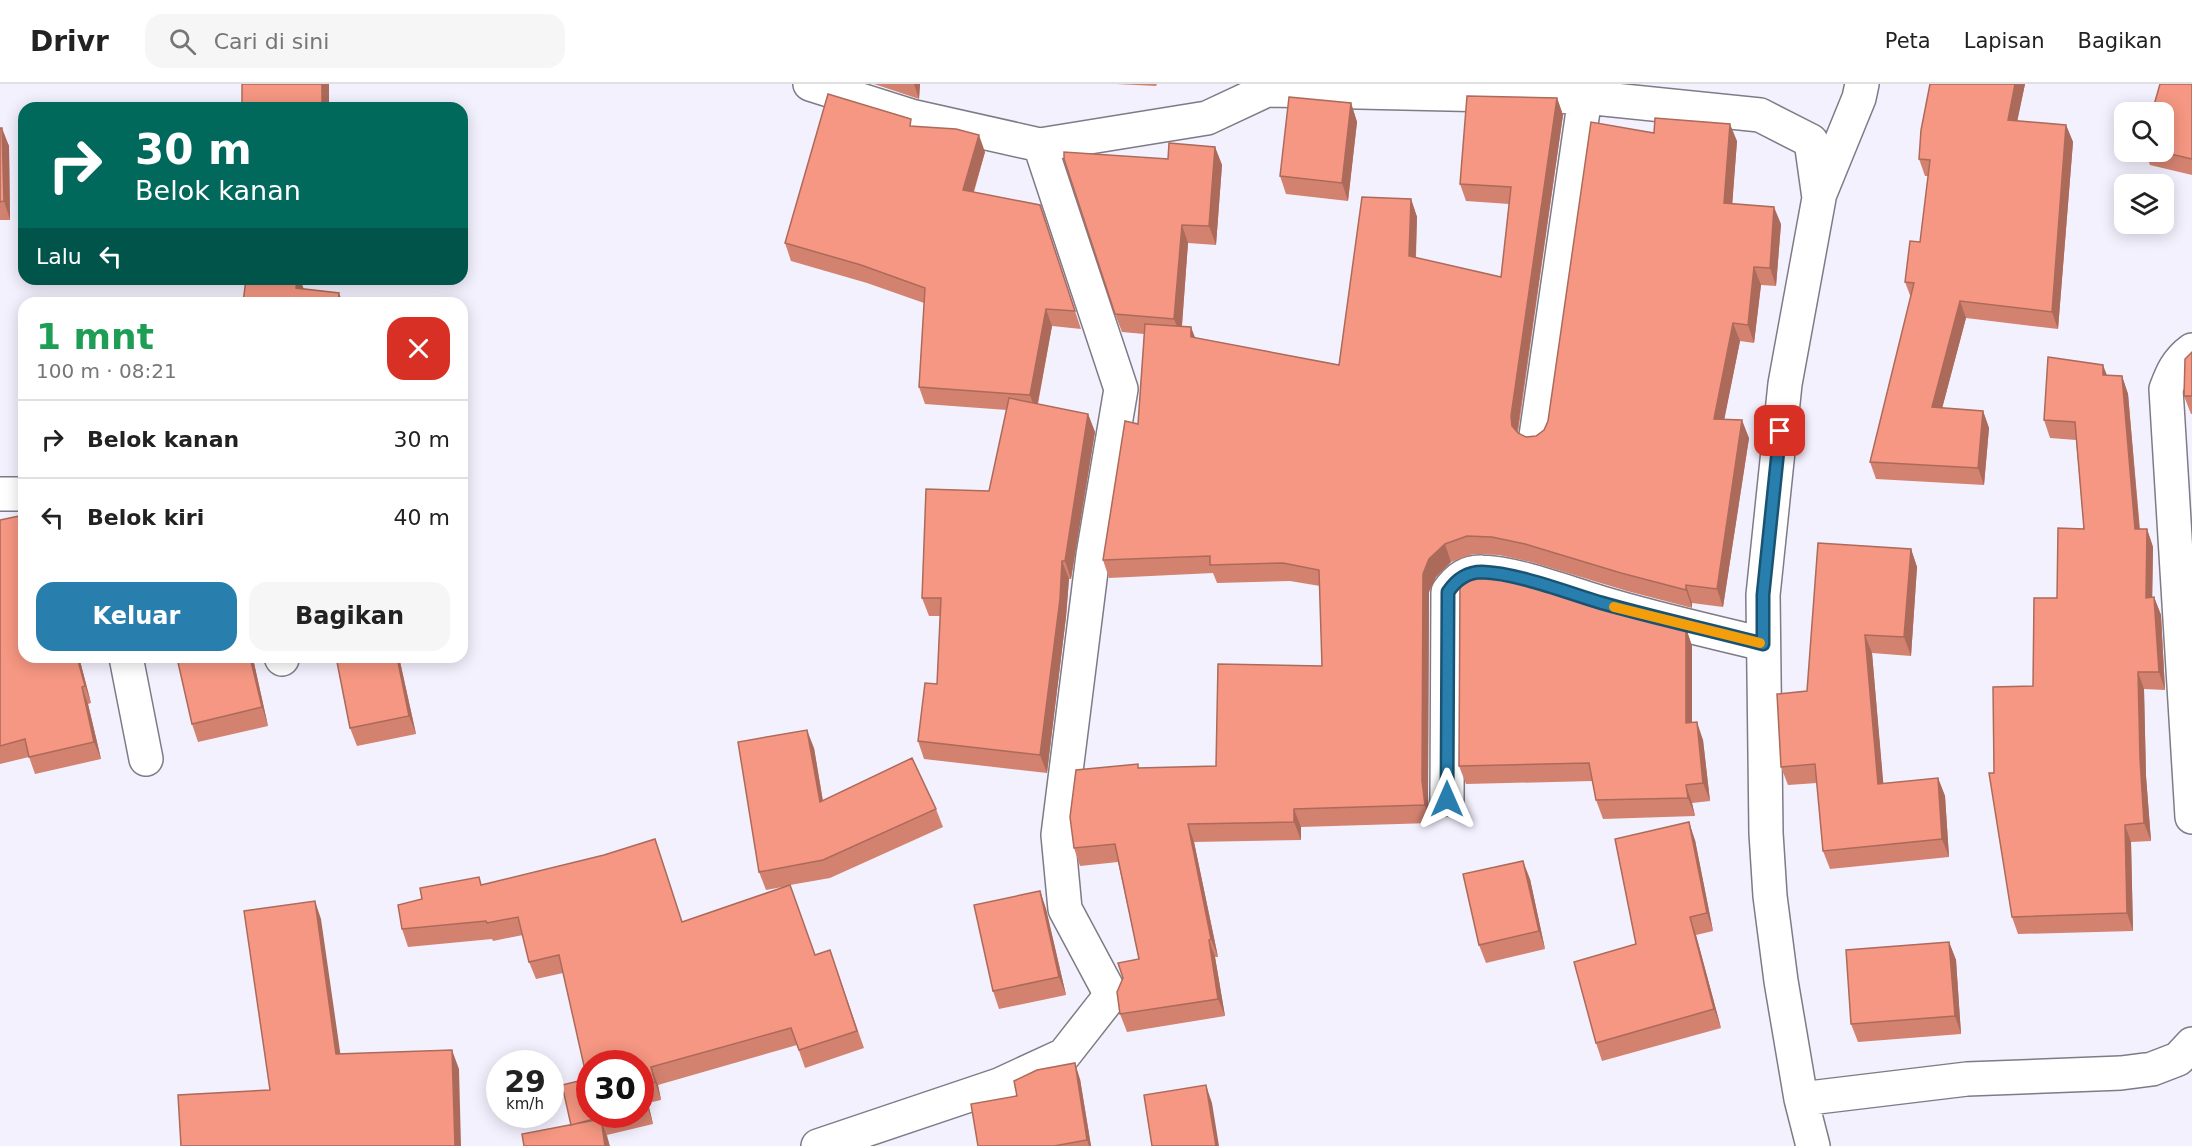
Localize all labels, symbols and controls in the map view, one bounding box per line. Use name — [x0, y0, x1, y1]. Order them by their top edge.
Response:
search box — [145, 14, 565, 68]
text: Drivr — [30, 25, 109, 58]
icon: search — [166, 25, 199, 58]
text: Cari di sini — [214, 29, 329, 54]
text: Peta — [1885, 29, 1931, 53]
text: Lapisan — [1964, 29, 2045, 53]
text: Bagikan — [2078, 29, 2162, 53]
map controls — [2114, 102, 2174, 234]
button: search — [2114, 102, 2174, 162]
text: 30 m — [135, 125, 252, 174]
icon: right — [36, 126, 114, 204]
button: layers — [2114, 174, 2174, 234]
text: Belok kanan — [135, 175, 301, 206]
icon: left — [94, 240, 127, 273]
text: Lalu — [36, 244, 82, 269]
text: 1 mnt — [36, 316, 154, 357]
button: close — [387, 317, 450, 380]
text: 100 m · 08:21 — [36, 359, 177, 383]
pin — [1754, 405, 1805, 456]
icon: arrive — [1763, 414, 1796, 447]
icon: right — [36, 423, 69, 456]
text: Belok kanan — [87, 427, 239, 452]
text: 30 m — [394, 427, 450, 452]
icon: left — [36, 501, 69, 534]
text: Belok kiri — [87, 505, 204, 530]
text: 40 m — [394, 505, 450, 530]
button: Keluar — [36, 582, 237, 651]
button: Bagikan — [249, 582, 450, 651]
position arrow — [1415, 767, 1479, 831]
speed limit sign: 30 — [576, 1050, 654, 1128]
text: 29 — [504, 1064, 546, 1099]
text: km/h — [506, 1095, 544, 1113]

